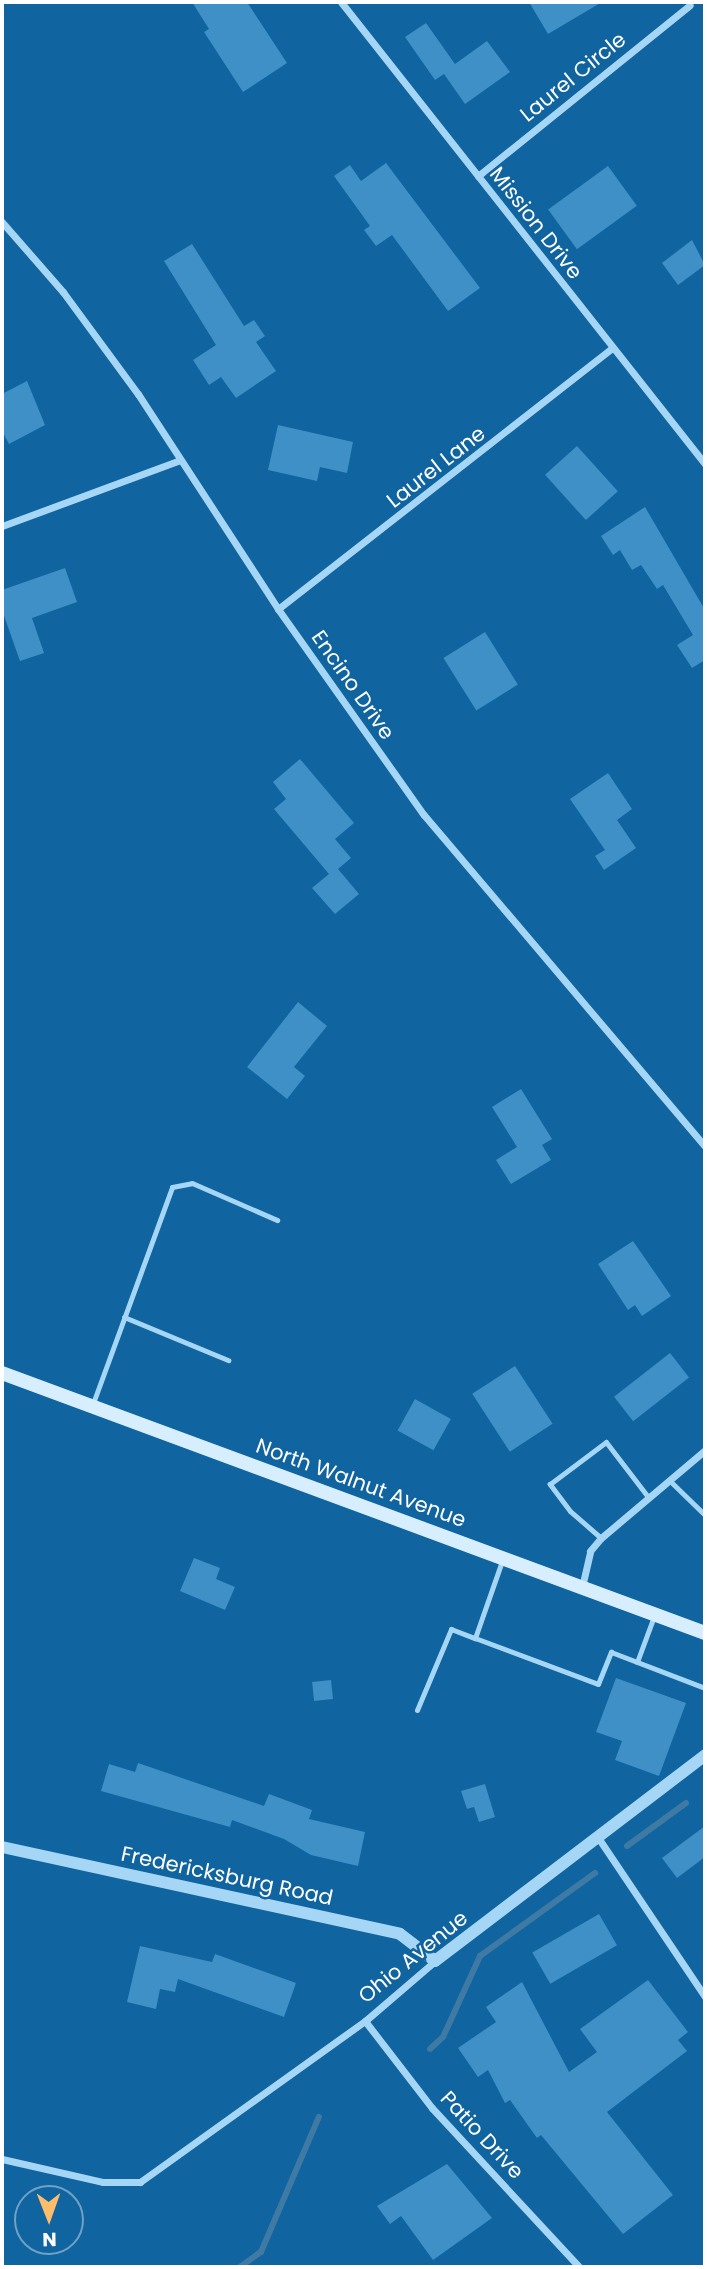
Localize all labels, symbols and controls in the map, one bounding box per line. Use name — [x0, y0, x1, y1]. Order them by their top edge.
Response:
street label: Laurel Circle — [515, 27, 631, 127]
street label: Mission Drive — [484, 162, 588, 284]
street label: Laurel Lane — [382, 421, 490, 513]
street label: Encino Drive — [306, 626, 400, 744]
street label: North Walnut Avenue — [253, 1433, 469, 1533]
street label: Fredericksburg Road — [119, 1841, 335, 1911]
street label: Ohio Avenue — [353, 1905, 473, 2009]
street label: Patio Drive — [435, 2086, 529, 2184]
north arrow — [14, 2185, 84, 2255]
text: N — [42, 2226, 57, 2253]

